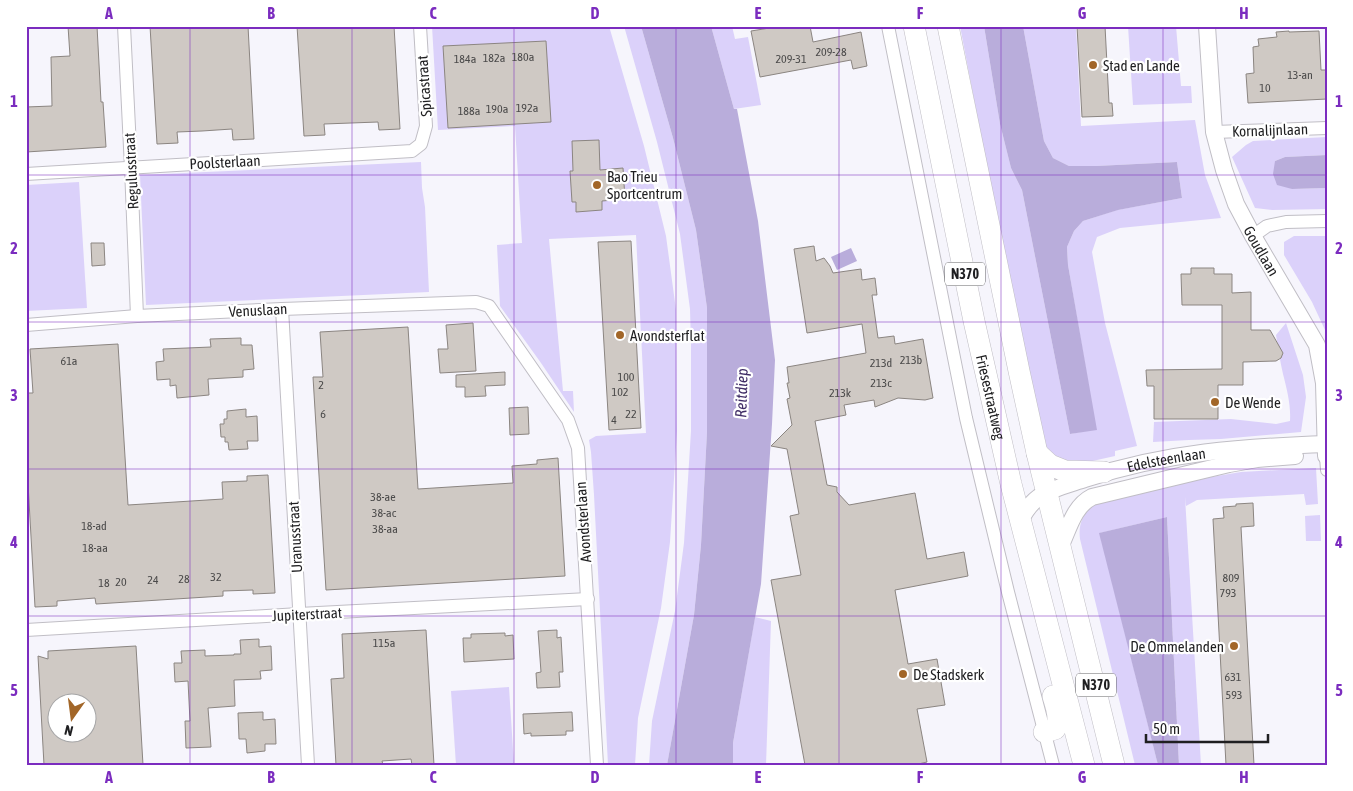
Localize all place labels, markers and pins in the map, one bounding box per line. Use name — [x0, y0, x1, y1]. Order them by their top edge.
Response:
place label: Stad en Lande — [1103, 57, 1180, 74]
marker: Stad en Lande — [1087, 59, 1099, 71]
place label: Bao Trieu Sportcentrum — [607, 168, 682, 202]
marker: Bao Trieu Sportcentrum — [591, 179, 603, 191]
place label: Avondsterflat — [630, 327, 705, 344]
marker: Avondsterflat — [614, 329, 626, 341]
place label: De Wende — [1225, 394, 1281, 411]
marker: De Wende — [1209, 396, 1221, 408]
place label: De Ommelanden — [1130, 638, 1224, 655]
marker: De Ommelanden — [1228, 640, 1240, 652]
place label: De Stadskerk — [913, 666, 985, 683]
marker: De Stadskerk — [897, 668, 909, 680]

